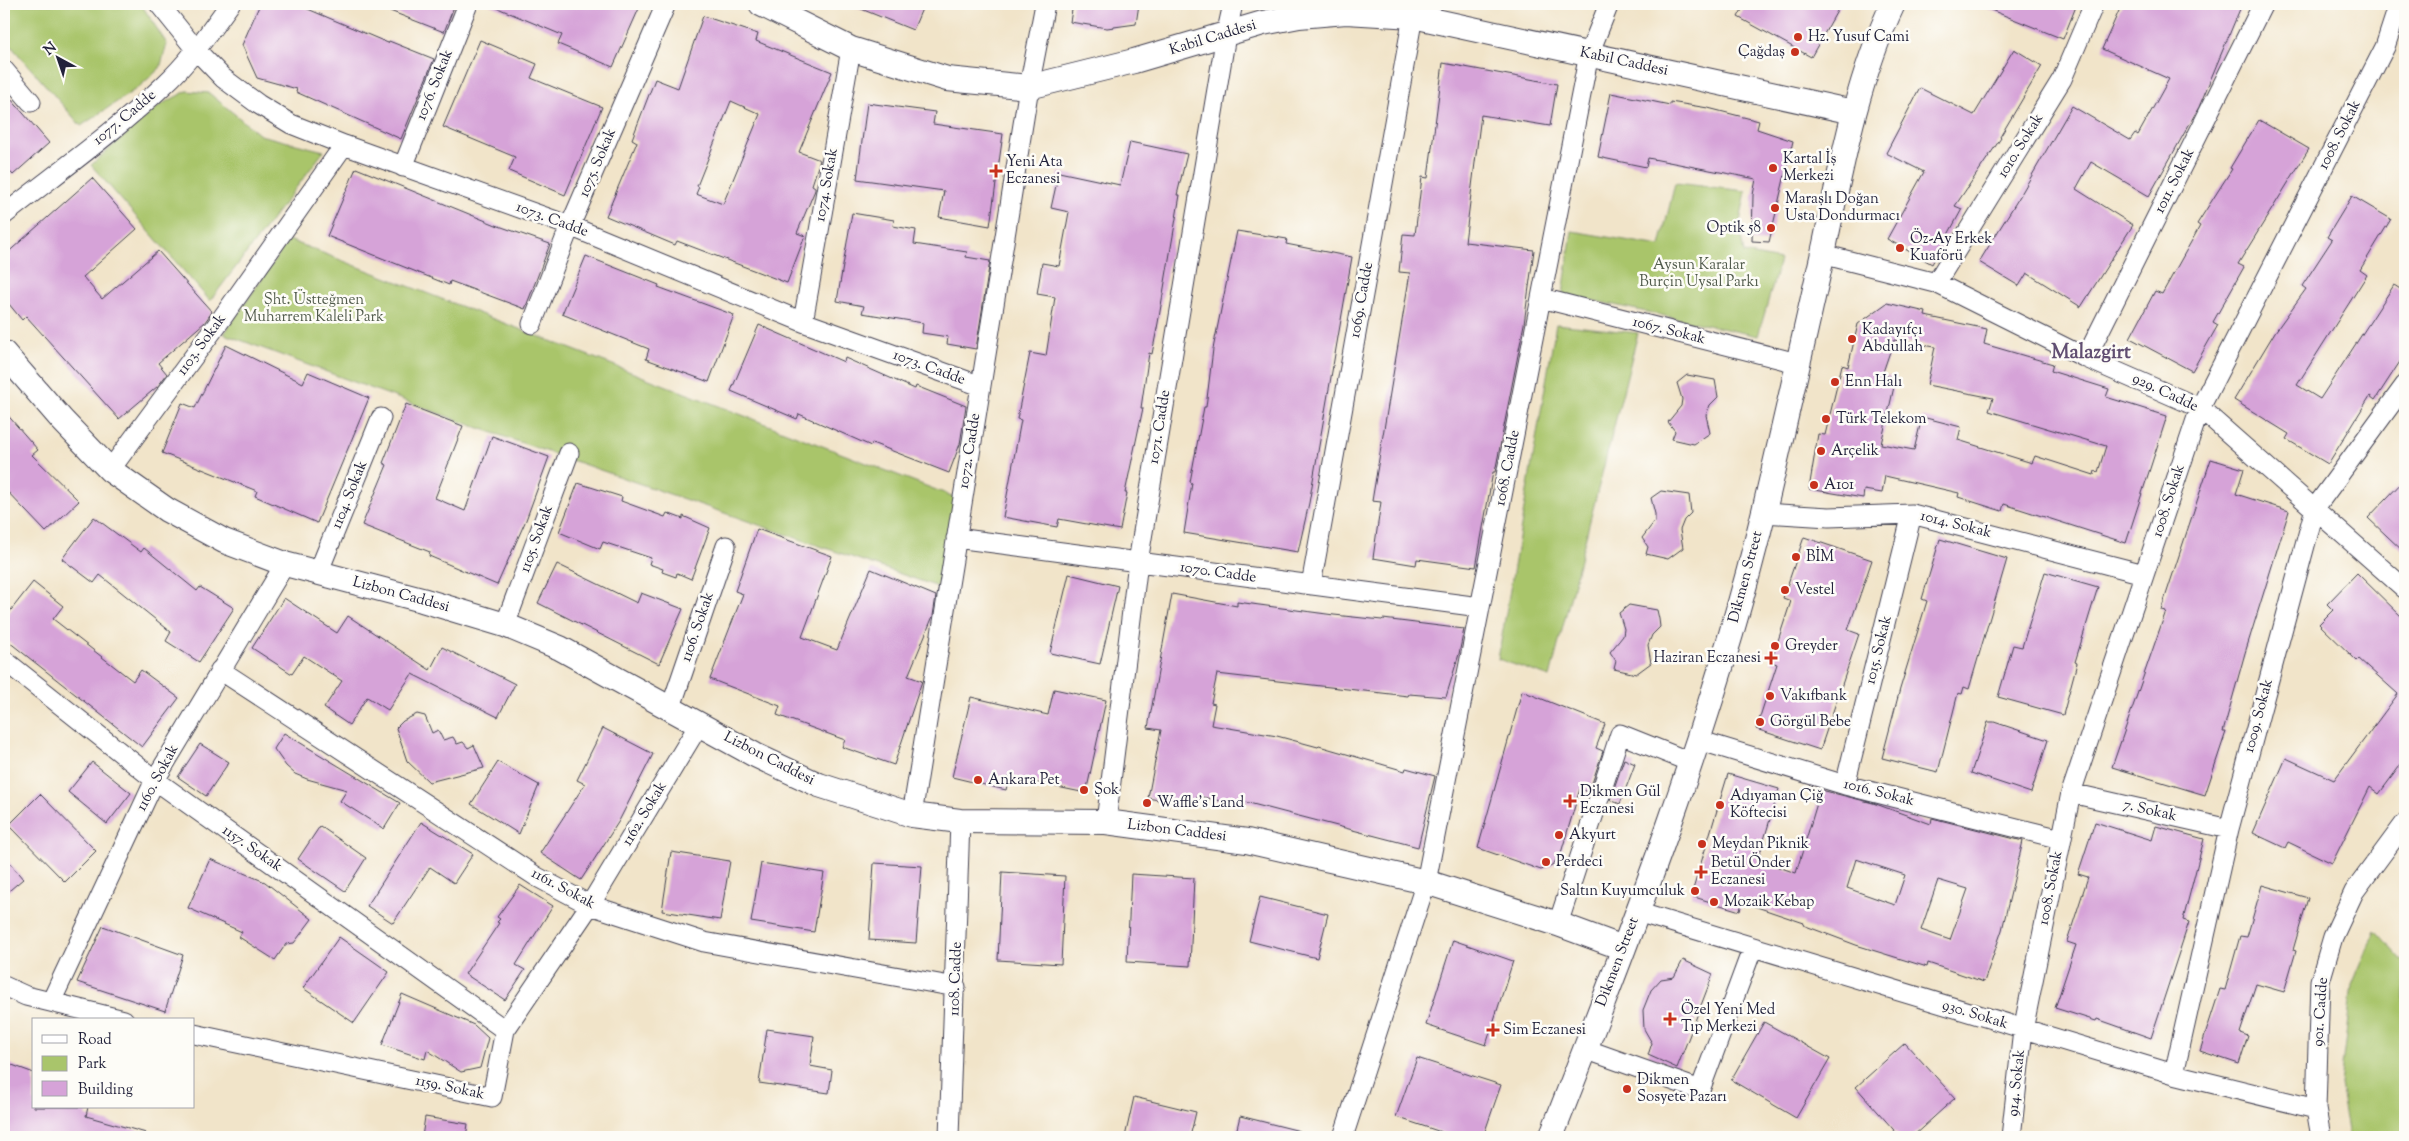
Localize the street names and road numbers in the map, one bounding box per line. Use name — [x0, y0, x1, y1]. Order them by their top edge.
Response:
street label: Kabil Caddesi — [1167, 15, 1259, 61]
street label: Kabil Caddesi — [1578, 42, 1670, 82]
street label: 1076. Sokak — [411, 46, 459, 124]
street label: 1077. Cadde — [89, 85, 161, 151]
street label: 1008. Sokak — [2314, 97, 2366, 173]
street label: 1010. Sokak — [1993, 110, 2049, 182]
street label: 1075. Sokak — [574, 125, 622, 201]
street label: 1011. Sokak — [2150, 145, 2200, 217]
street label: 1074. Sokak — [810, 147, 844, 223]
street label: 1073. Cadde — [513, 197, 591, 243]
street label: 1069. Cadde — [1345, 260, 1379, 340]
street label: 1103. Sokak — [173, 310, 231, 380]
street label: 1067. Sokak — [1630, 312, 1708, 350]
street label: 1073. Cadde — [890, 345, 968, 391]
street label: 929. Cadde — [2128, 369, 2202, 417]
street label: 1071. Cadde — [1144, 388, 1176, 466]
street label: 1072. Cadde — [954, 412, 986, 490]
street label: 1068. Cadde — [1490, 428, 1526, 508]
street label: 1104. Sokak — [327, 458, 373, 532]
street label: 1008. Sokak — [2147, 462, 2191, 540]
street label: 1105. Sokak — [515, 502, 559, 576]
street label: 1014. Sokak — [1918, 506, 1994, 544]
street label: Dikmen Street — [1724, 529, 1768, 625]
street label: 1070. Cadde — [1178, 557, 1258, 589]
street label: Lizbon Caddesi — [350, 572, 452, 618]
street label: 1106. Sokak — [676, 589, 720, 665]
street label: 1015. Sokak — [1860, 613, 1898, 687]
street label: 1009. Sokak — [2239, 677, 2279, 755]
street label: Lizbon Caddesi — [720, 727, 818, 791]
street label: 1160. Sokak — [132, 741, 184, 815]
street label: 1016. Sokak — [1841, 774, 1917, 812]
street label: 1162. Sokak — [617, 778, 673, 850]
street label: 7. Sokak — [2121, 795, 2179, 827]
street label: Lizbon Caddesi — [1126, 815, 1228, 847]
street label: 1157. Sokak — [218, 820, 286, 878]
street label: 1008. Sokak — [2033, 849, 2069, 927]
street label: 1161. Sokak — [527, 863, 599, 915]
street label: Dikmen Street — [1591, 914, 1645, 1010]
street label: 1108. Cadde — [944, 941, 968, 1017]
street label: 901. Cadde — [2308, 977, 2334, 1047]
street label: 930. Sokak — [1939, 995, 2011, 1035]
street label: 914. Sokak — [2003, 1048, 2031, 1118]
street label: 1159. Sokak — [414, 1070, 486, 1106]

